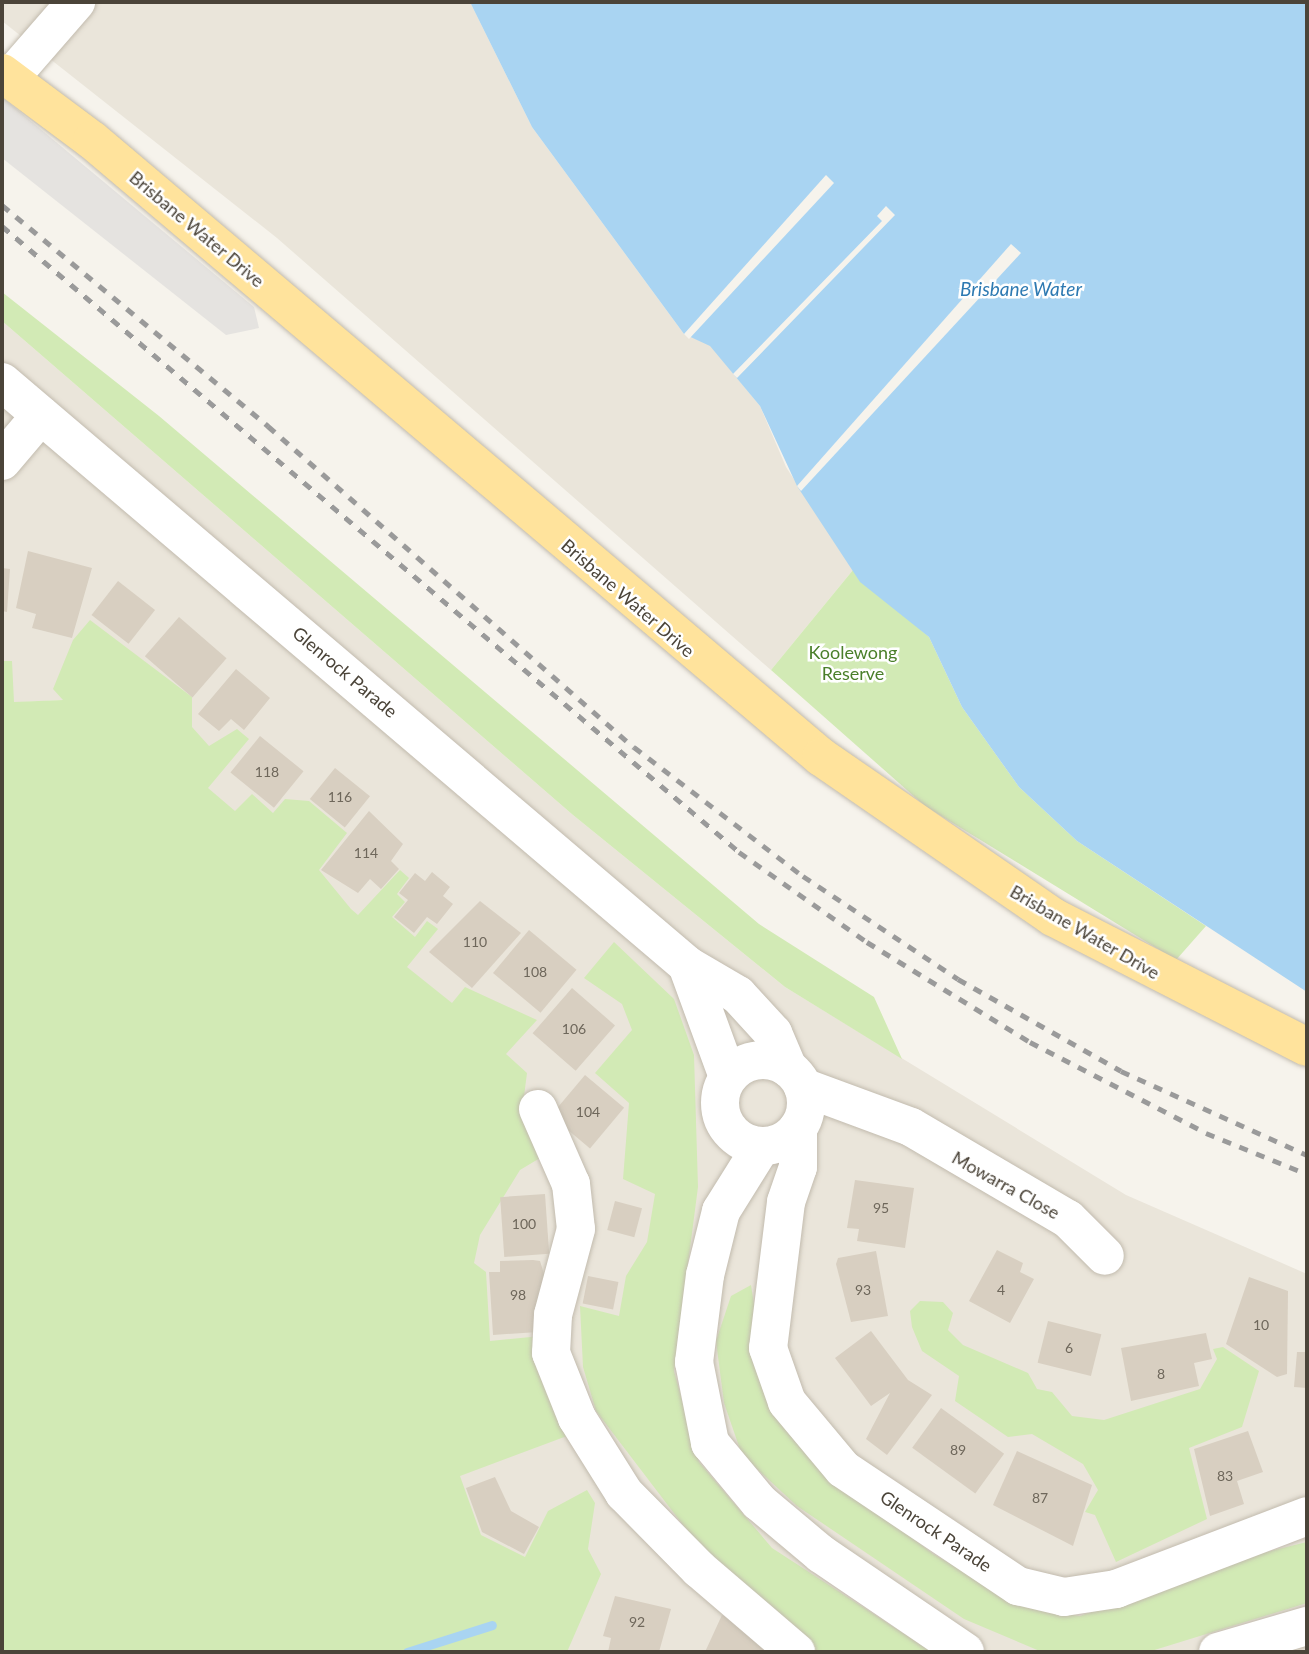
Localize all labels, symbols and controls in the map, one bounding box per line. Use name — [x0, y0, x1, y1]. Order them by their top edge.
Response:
street label: Brisbane Water Drive — [125, 166, 269, 292]
water label: Brisbane Water — [960, 278, 1082, 300]
street label: Brisbane Water Drive — [557, 534, 699, 662]
street label: Glenrock Parade — [288, 622, 402, 722]
park label: Koolewong Reserve — [809, 642, 897, 684]
house number: 118 — [255, 764, 279, 780]
house number: 116 — [328, 789, 352, 805]
house number: 114 — [354, 845, 378, 861]
street label: Brisbane Water Drive — [1006, 880, 1164, 984]
house number: 110 — [463, 934, 487, 950]
house number: 108 — [523, 964, 547, 980]
house number: 106 — [562, 1021, 586, 1037]
house number: 104 — [576, 1104, 600, 1120]
street label: Mowarra Close — [948, 1147, 1064, 1223]
house number: 95 — [873, 1200, 889, 1216]
house number: 100 — [512, 1216, 536, 1232]
house number: 93 — [855, 1282, 871, 1298]
house number: 4 — [997, 1282, 1005, 1298]
house number: 98 — [510, 1287, 526, 1303]
house number: 10 — [1253, 1317, 1269, 1333]
house number: 6 — [1065, 1340, 1073, 1356]
house number: 8 — [1157, 1366, 1165, 1382]
house number: 89 — [950, 1442, 966, 1458]
house number: 83 — [1217, 1468, 1233, 1484]
street label: Glenrock Parade — [876, 1486, 996, 1576]
house number: 87 — [1032, 1490, 1048, 1506]
house number: 92 — [629, 1614, 645, 1630]

